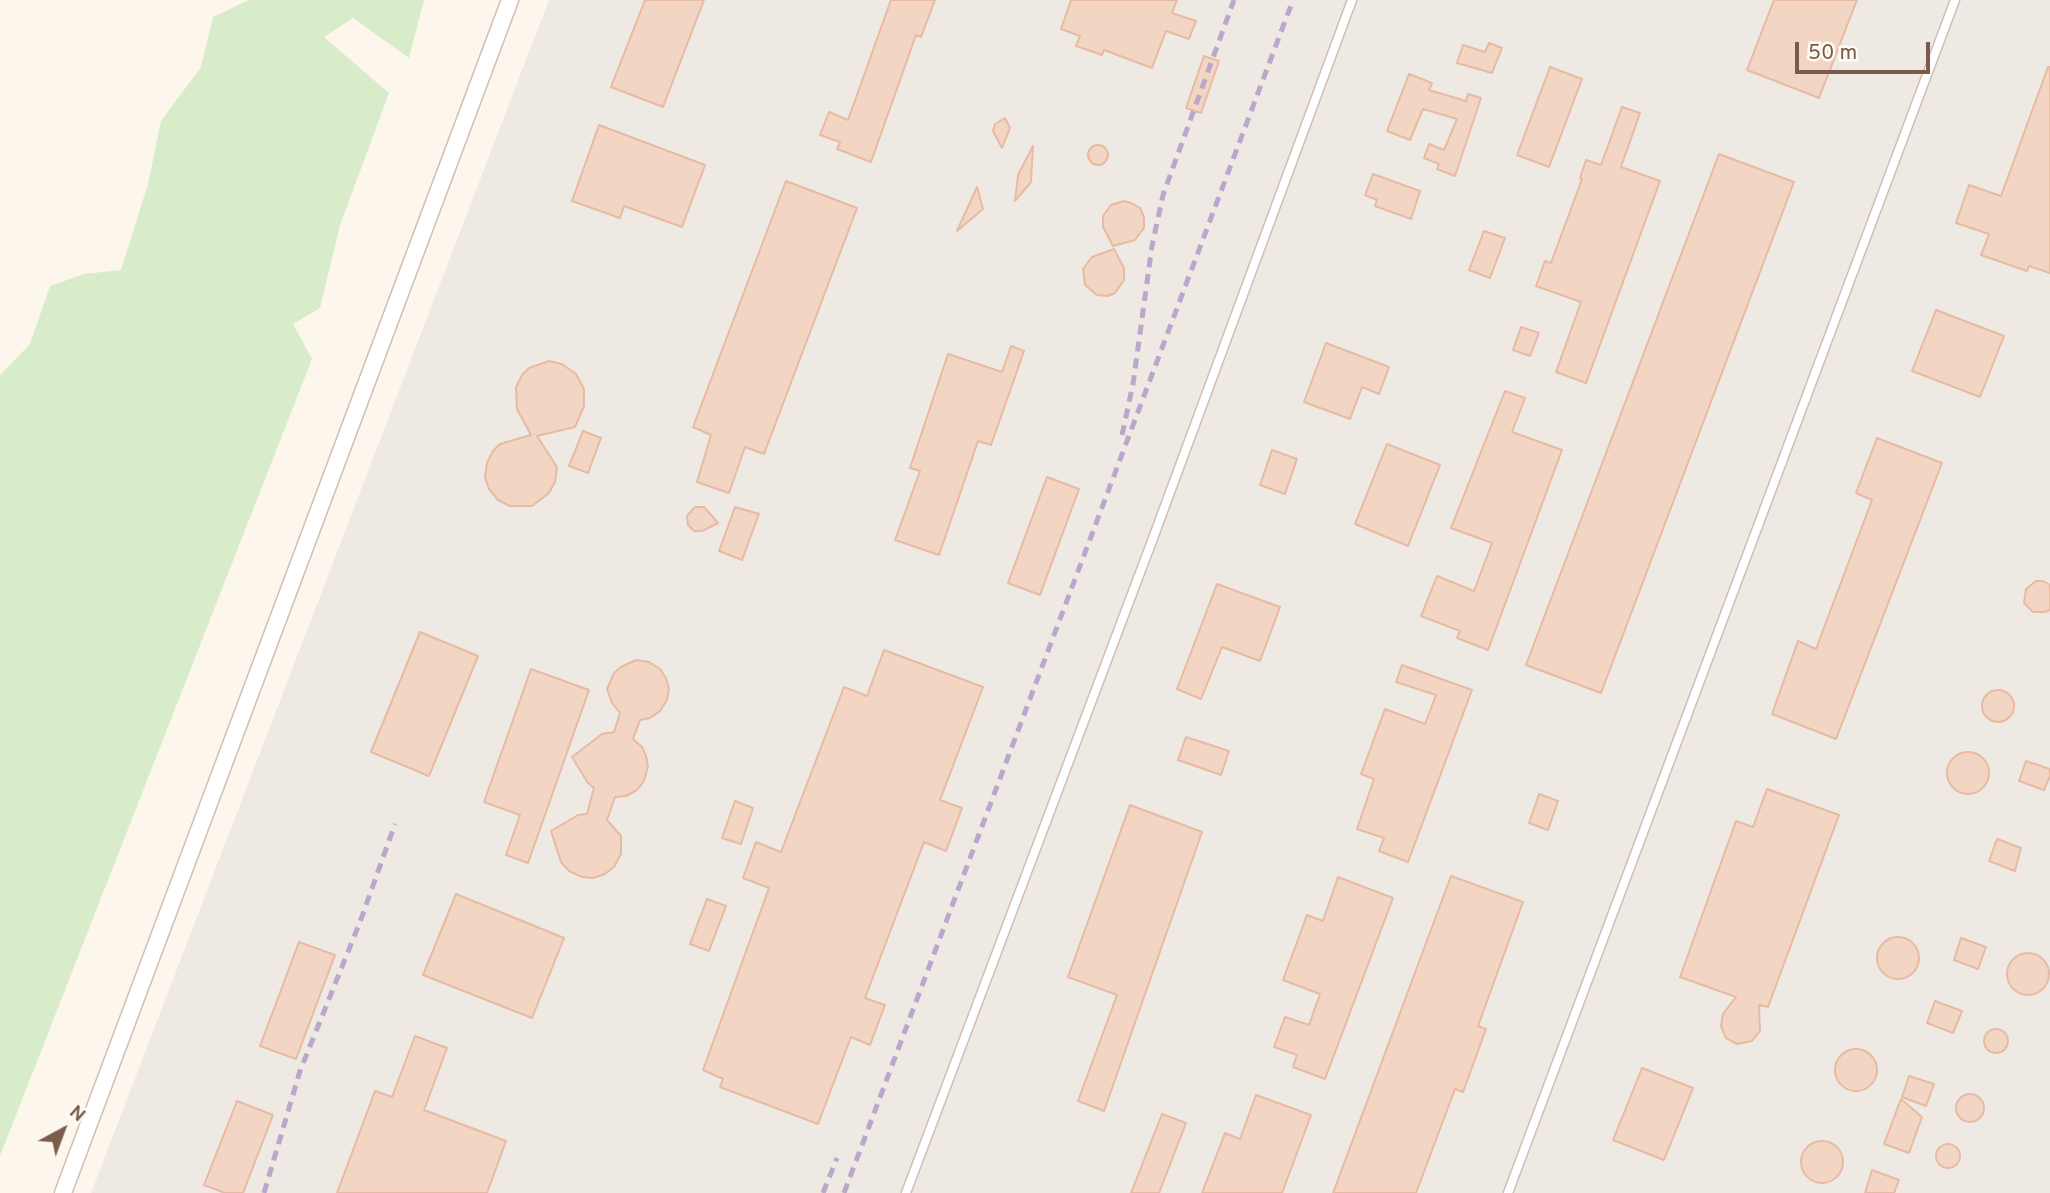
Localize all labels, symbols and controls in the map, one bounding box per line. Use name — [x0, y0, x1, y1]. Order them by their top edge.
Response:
scale bar — [1798, 28, 1933, 72]
text: 50 m — [1808, 40, 1857, 67]
north arrow — [28, 1095, 98, 1165]
text: N — [64, 1101, 90, 1128]

